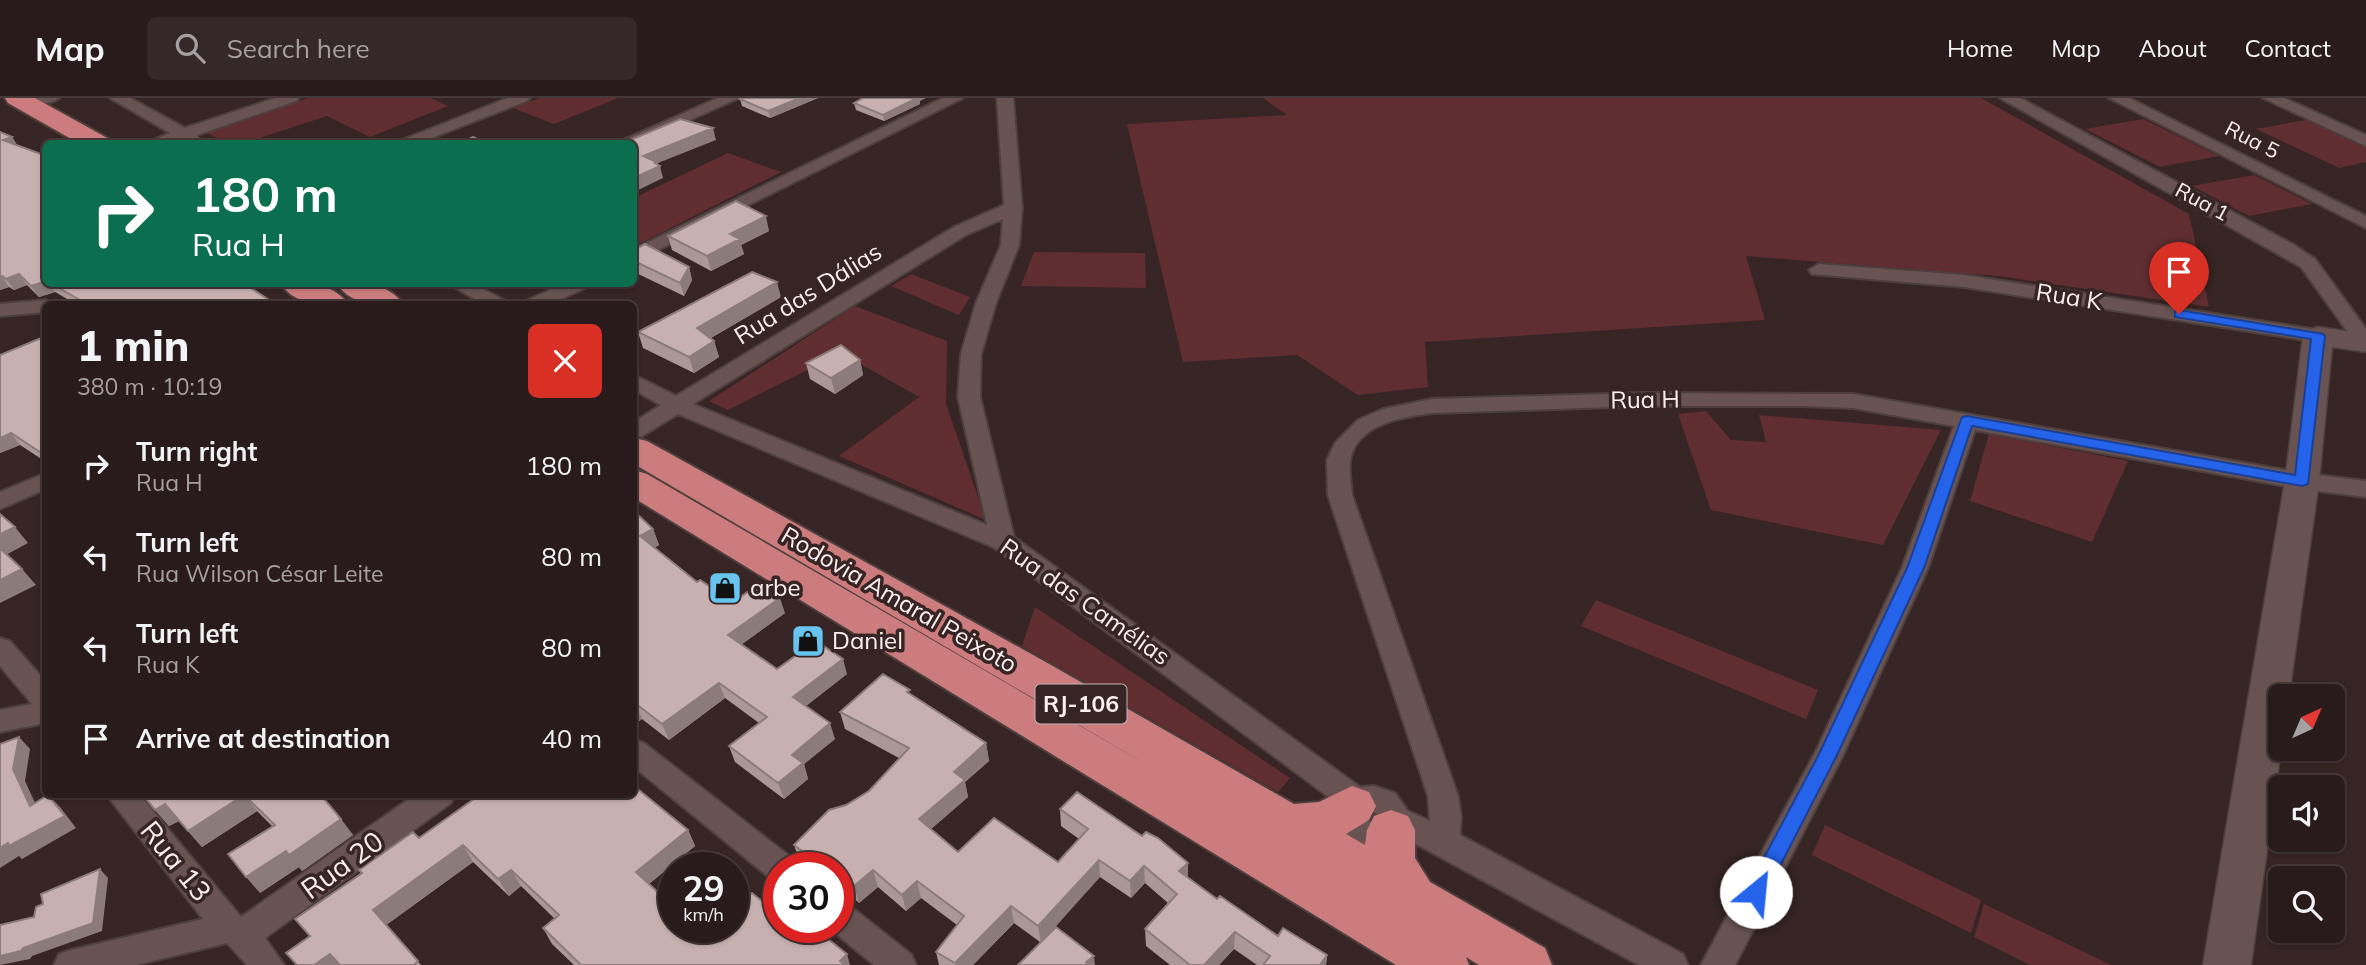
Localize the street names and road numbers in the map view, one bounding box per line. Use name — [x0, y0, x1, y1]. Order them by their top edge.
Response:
street label: Rua 5 — [2221, 115, 2284, 164]
street label: Rua 1 — [2171, 176, 2234, 226]
street label: Rua das Dálias — [728, 236, 887, 350]
street label: Rua K — [2034, 276, 2105, 316]
street label: Rua H — [1610, 383, 1680, 415]
street label: Rodovia Amaral Peixoto — [776, 519, 1023, 679]
street label: Rua das Camélias — [995, 531, 1176, 671]
road number: RJ-106 — [1036, 684, 1126, 724]
street label: Rua 13 — [133, 813, 219, 908]
street label: Rua 20 — [294, 823, 390, 906]

